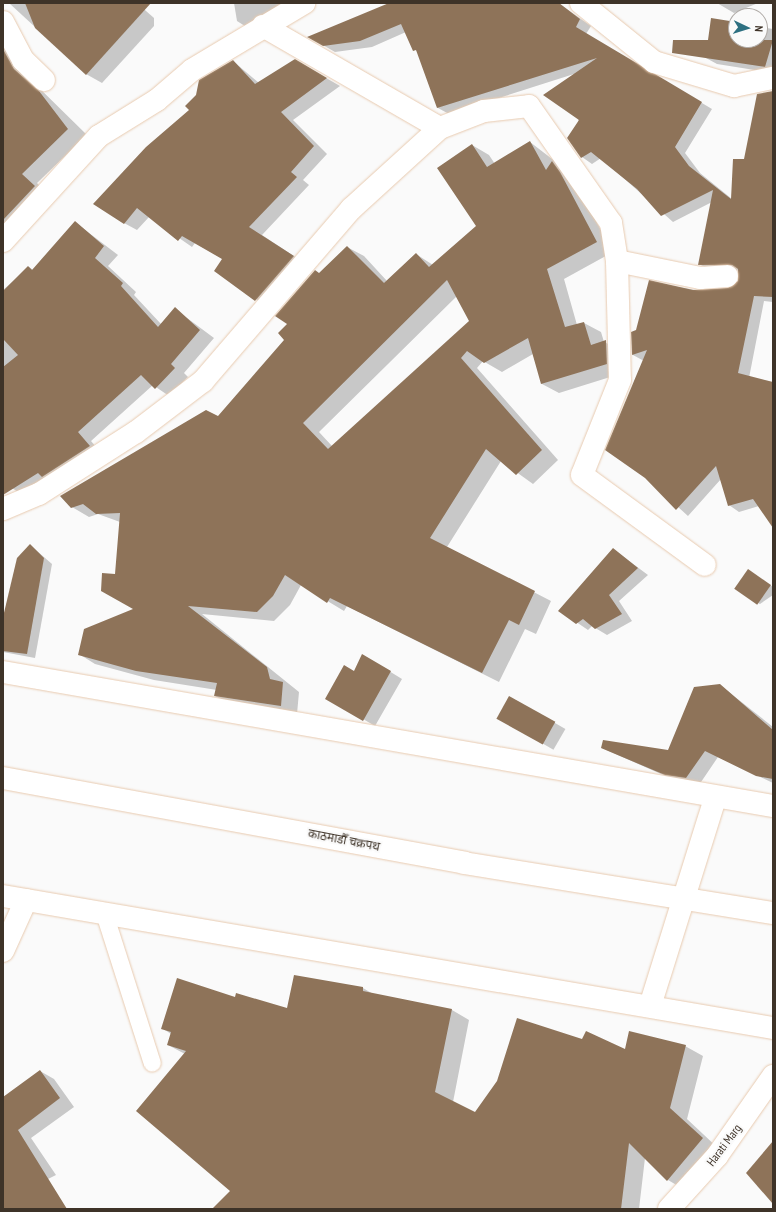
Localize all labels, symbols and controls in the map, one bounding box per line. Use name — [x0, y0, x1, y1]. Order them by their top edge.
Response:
north arrow — [728, 8, 768, 48]
text: N — [752, 25, 766, 32]
street label: काठमाडाैँ चक्रपथ — [307, 826, 381, 854]
street label: Harati Marg — [704, 1121, 744, 1169]

